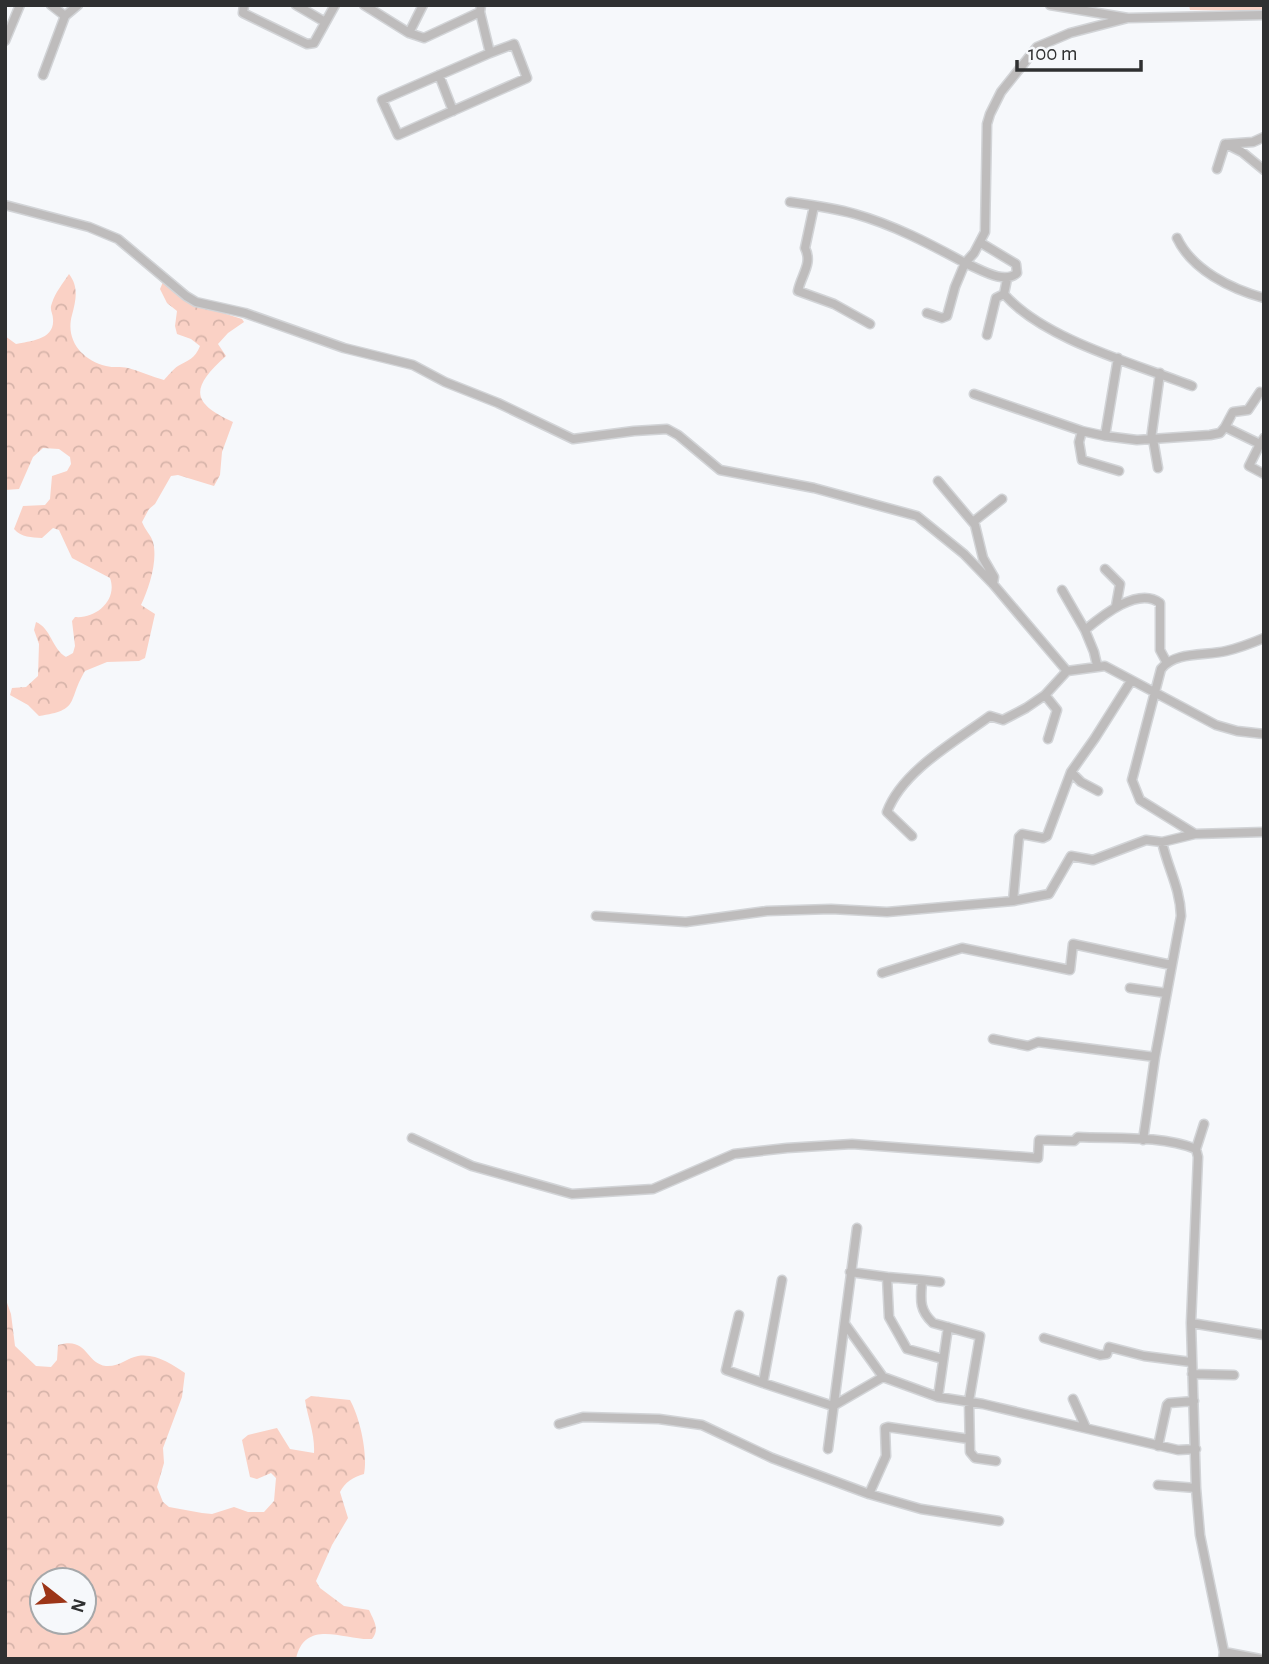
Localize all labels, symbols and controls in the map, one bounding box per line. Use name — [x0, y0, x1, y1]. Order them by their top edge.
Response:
scale bar — [1017, 28, 1141, 72]
text: 100 m — [1028, 43, 1078, 64]
north arrow — [28, 1566, 98, 1636]
text: N — [67, 1596, 89, 1615]

